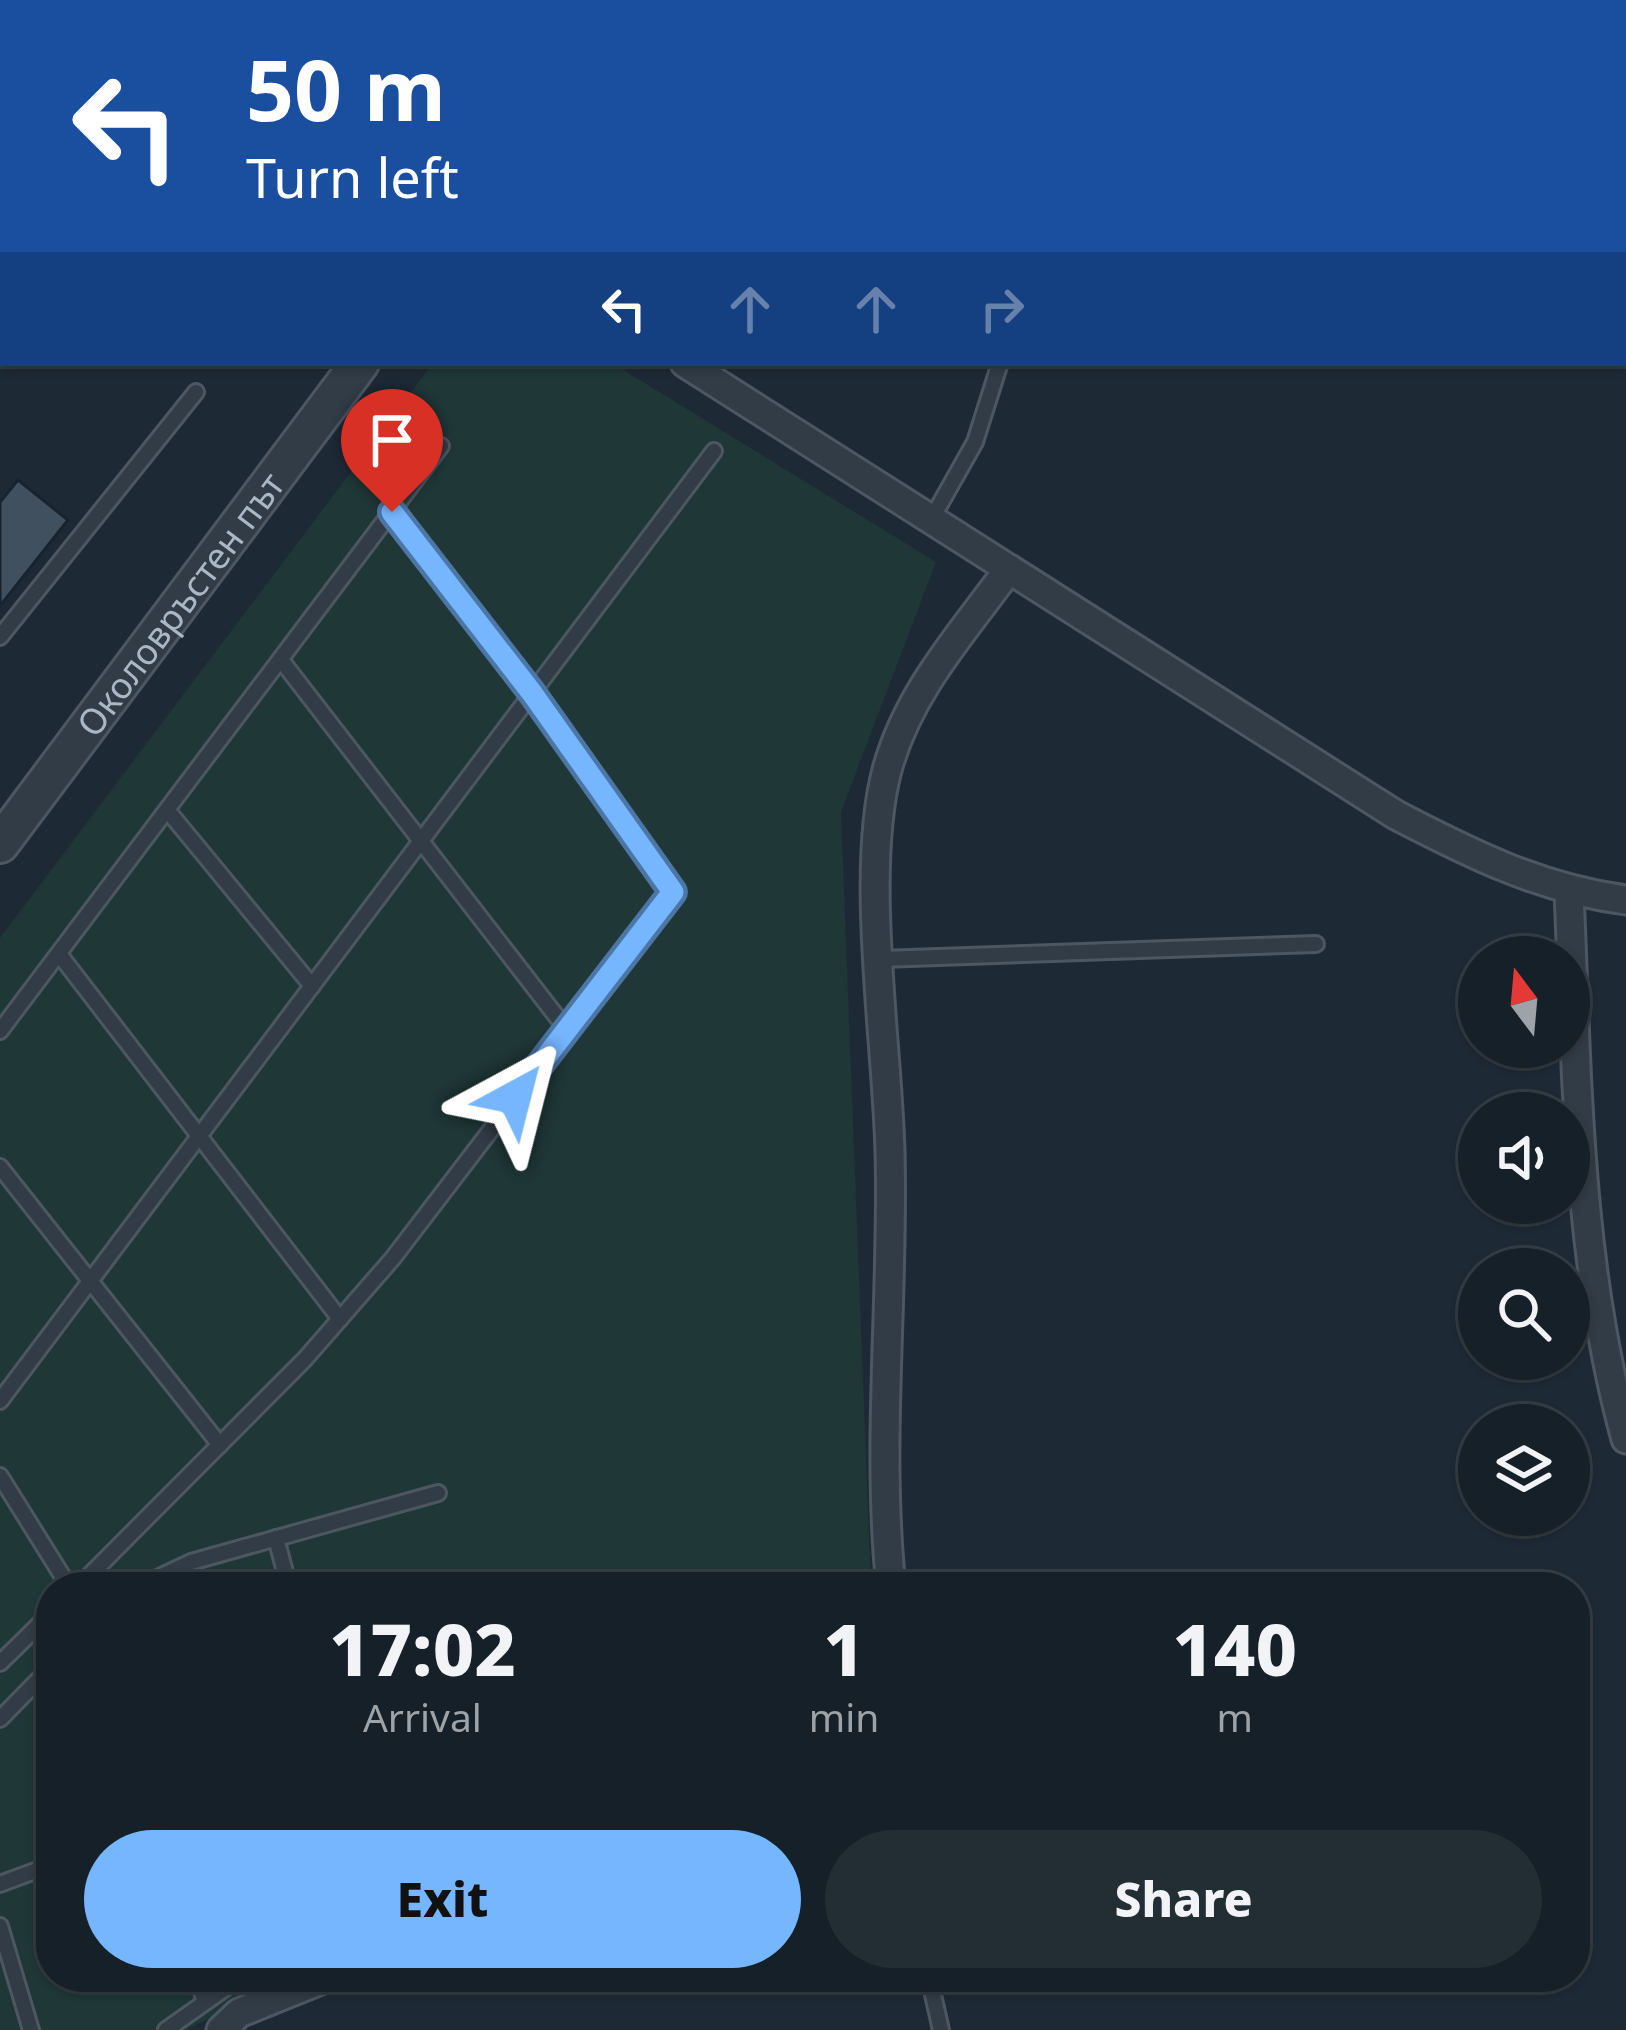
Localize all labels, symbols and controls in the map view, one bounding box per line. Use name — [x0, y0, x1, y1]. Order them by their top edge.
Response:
text: 50 m — [246, 31, 446, 146]
icon: left — [48, 48, 204, 204]
text: Turn left — [246, 140, 459, 214]
icon: left — [591, 276, 657, 342]
icon: ahead — [717, 276, 783, 342]
icon: ahead — [843, 276, 909, 342]
icon: right — [969, 276, 1035, 342]
pin — [341, 389, 443, 512]
icon: arrive — [359, 407, 425, 473]
street label: Околовръстен път — [65, 462, 295, 746]
north arrow — [1458, 936, 1590, 1068]
map controls — [1458, 936, 1590, 1536]
position arrow — [452, 1034, 578, 1160]
button: sound — [1458, 1092, 1590, 1224]
button: search — [1458, 1248, 1590, 1380]
button: layers — [1458, 1404, 1590, 1536]
text: 17:02 — [329, 1599, 516, 1697]
text: 1 — [823, 1599, 865, 1697]
text: 140 — [1172, 1599, 1297, 1697]
text: Arrival — [363, 1690, 482, 1743]
text: min — [809, 1690, 879, 1743]
text: m — [1216, 1690, 1253, 1743]
button: Exit — [84, 1830, 801, 1968]
button: Share — [825, 1830, 1542, 1968]

